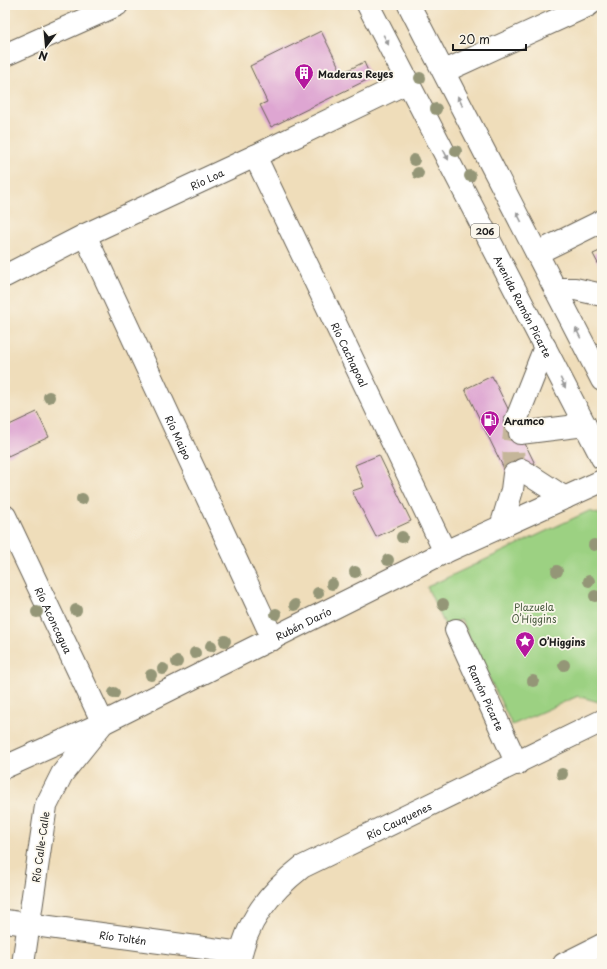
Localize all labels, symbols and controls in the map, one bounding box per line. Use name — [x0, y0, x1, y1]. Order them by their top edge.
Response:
north arrow — [26, 26, 66, 66]
scale bar — [453, 26, 526, 52]
text: 20 m — [459, 30, 490, 48]
one-way arrow — [383, 34, 389, 45]
text: N — [36, 47, 50, 65]
building icon: Maderas Reyes — [293, 62, 315, 90]
place label: Maderas Reyes — [318, 66, 393, 81]
one-way arrow — [457, 95, 463, 107]
one-way arrow — [443, 149, 449, 161]
street label: Río Loa — [187, 164, 227, 193]
one-way arrow — [516, 211, 522, 223]
road number: 206 — [471, 224, 499, 238]
street label: Avenida Ramón Picarte — [491, 253, 556, 360]
street label: Río Cachapoal — [328, 319, 372, 389]
one-way arrow — [575, 327, 581, 339]
one-way arrow — [560, 377, 566, 388]
fuel station icon: Aramco — [479, 409, 501, 437]
street label: Río Maipo — [162, 412, 196, 462]
place label: Aramco — [504, 413, 544, 428]
street label: Río Aconcagua — [32, 584, 77, 656]
park label: Plazuela O’Higgins — [512, 599, 557, 626]
street label: Rubén Darío — [272, 603, 334, 643]
place icon: O’Higgins — [514, 630, 536, 658]
place label: O’Higgins — [539, 634, 586, 649]
street label: Ramón Picarte — [465, 662, 508, 733]
street label: Río Cauquenes — [363, 798, 434, 842]
street label: Río Calle-Calle — [28, 810, 52, 884]
street label: Río Toltén — [98, 926, 148, 948]

